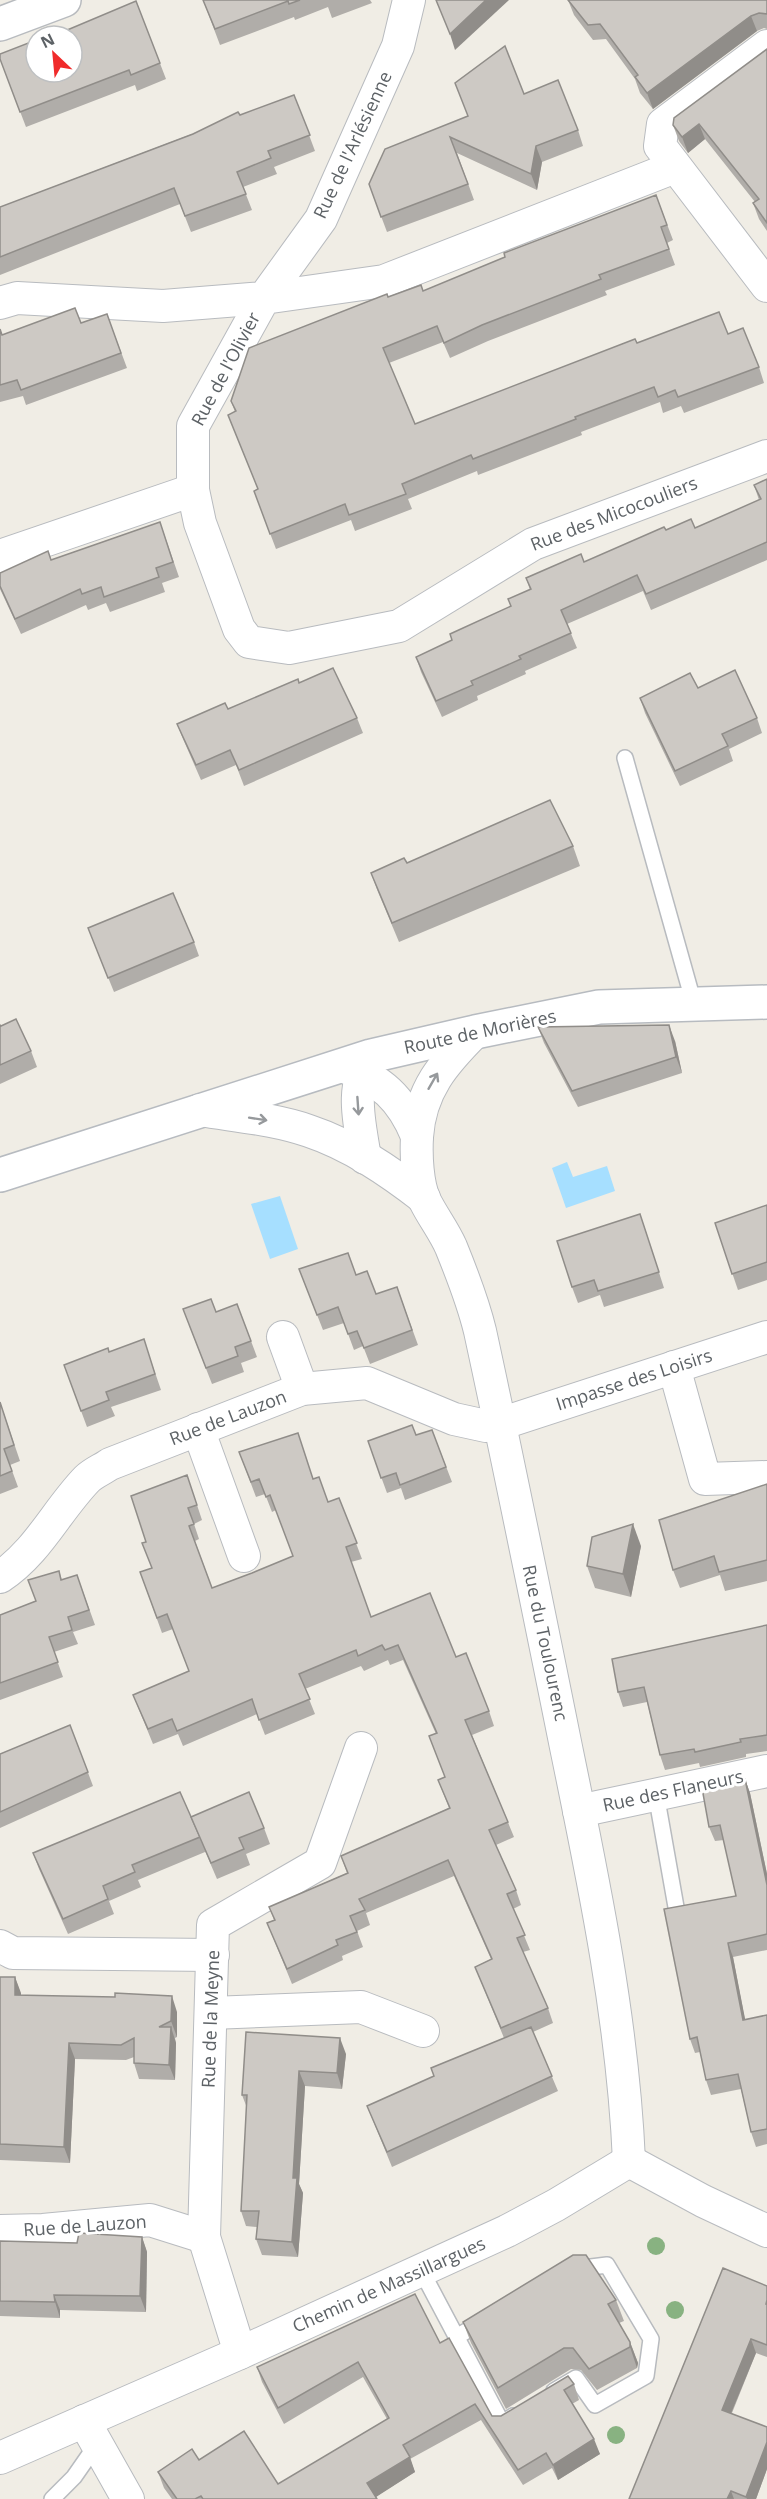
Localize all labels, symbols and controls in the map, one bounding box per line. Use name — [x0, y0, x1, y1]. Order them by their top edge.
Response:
north arrow — [24, 24, 84, 84]
text: N — [37, 28, 58, 53]
street label: Rue de l'Arlésienne — [307, 67, 397, 222]
street label: Rue de l'Olivier — [185, 307, 265, 429]
street label: Rue des Micocouliers — [527, 470, 701, 556]
street label: Route de Morières — [401, 1003, 558, 1059]
one-way arrow — [428, 1073, 440, 1090]
one-way arrow — [352, 1095, 363, 1115]
one-way arrow — [248, 1114, 268, 1125]
street label: Impasse des Loisirs — [553, 1342, 715, 1416]
street label: Rue de Lauzon — [166, 1384, 290, 1450]
street label: Rue du Toulourenc — [518, 1563, 574, 1723]
street label: Rue des Flaneurs — [600, 1763, 745, 1817]
street label: Rue de la Meyne — [196, 1949, 224, 2089]
street label: Rue de Lauzon — [23, 2209, 147, 2241]
street label: Chemin de Massillargues — [288, 2231, 489, 2338]

